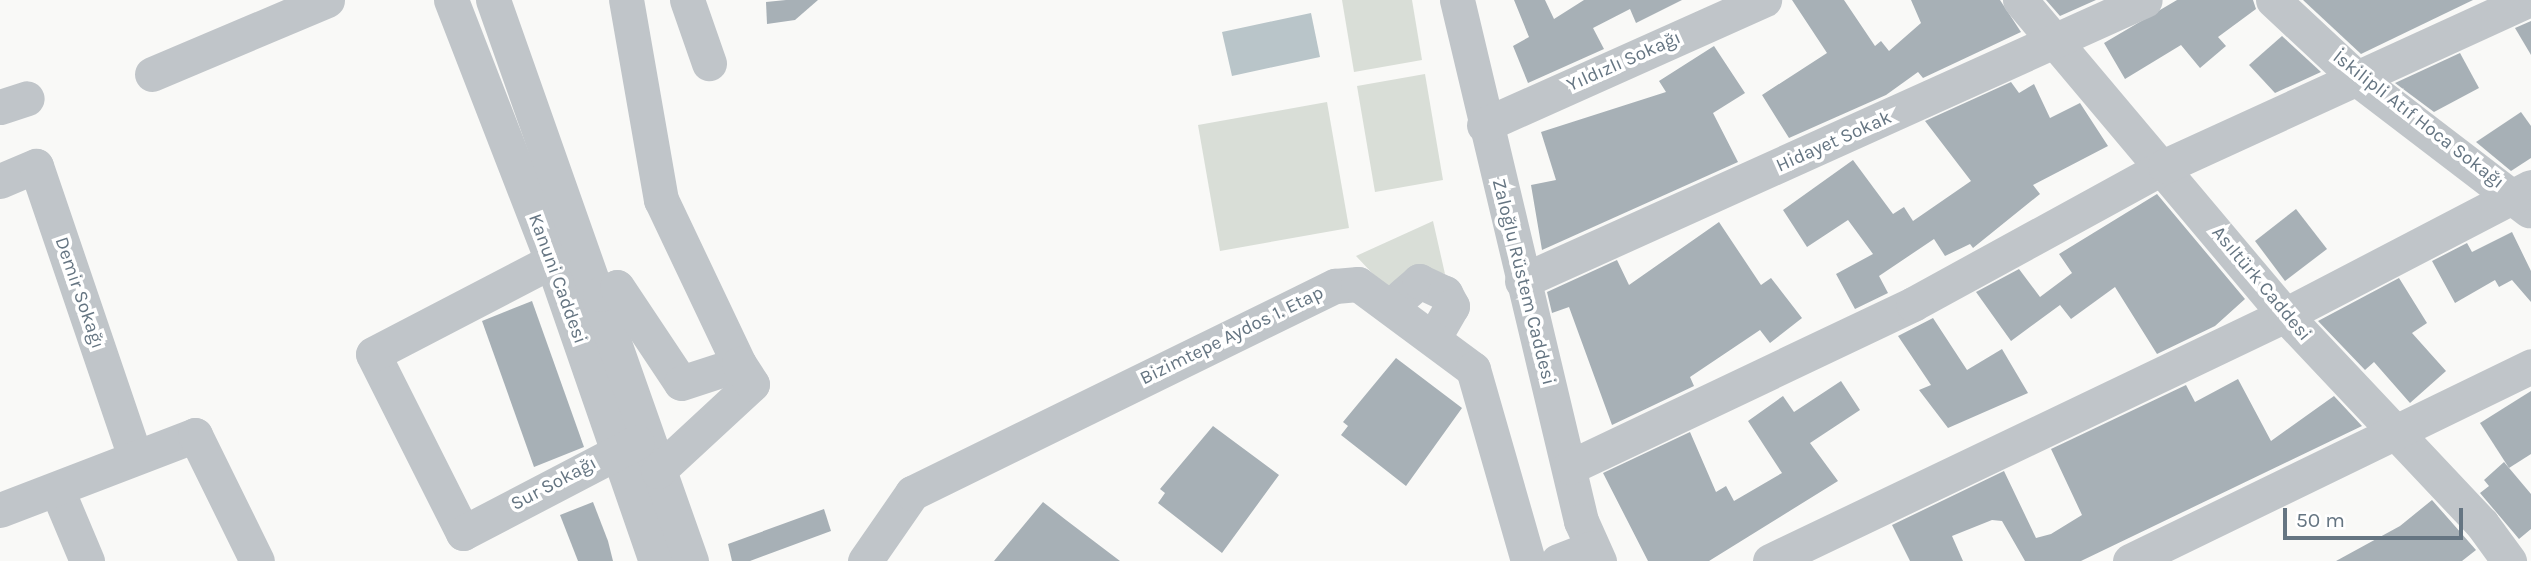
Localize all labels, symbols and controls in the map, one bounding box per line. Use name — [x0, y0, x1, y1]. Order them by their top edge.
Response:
street label: Yıldızlı Sokağı — [1564, 27, 1684, 97]
street label: İskilipli Atıf Hoca Sokağı — [2328, 46, 2508, 194]
street label: Hidayet Sokak — [1773, 106, 1895, 178]
street label: Zaloğlu Rüstem Caddesi — [1486, 176, 1560, 388]
street label: Kanuni Caddesi — [523, 211, 591, 347]
street label: Asıltürk Caddesi — [2206, 222, 2316, 346]
street label: Demir Sokağı — [49, 234, 109, 352]
street label: Bizimtepe Aydos 1. Etap — [1137, 282, 1327, 390]
street label: Sur Sokağı — [507, 452, 601, 516]
scale bar — [2286, 494, 2466, 538]
text: 50 m — [2296, 508, 2345, 532]

